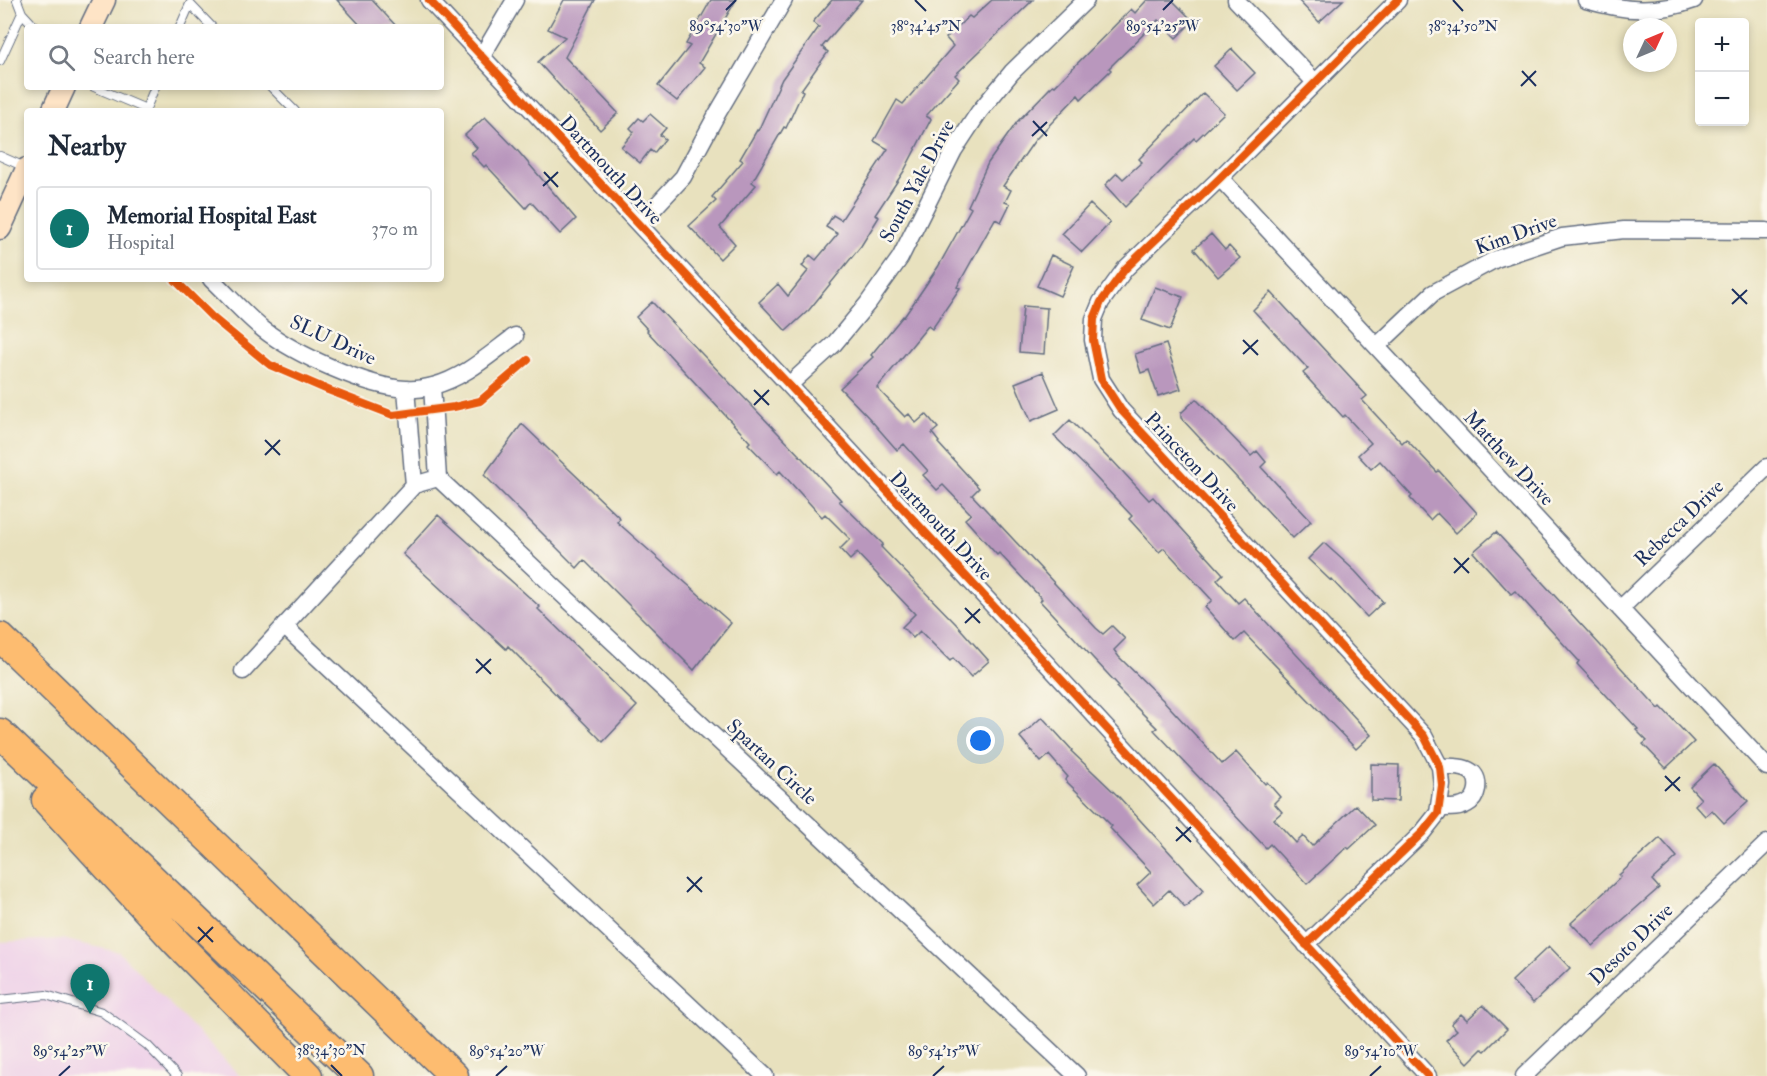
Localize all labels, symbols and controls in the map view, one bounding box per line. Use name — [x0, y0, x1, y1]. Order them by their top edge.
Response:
text: 89°54'30"W — [689, 17, 763, 36]
text: 38°34'45"N — [891, 17, 962, 36]
text: 89°54'25"W — [1126, 17, 1201, 36]
text: 38°34'50"N — [1428, 17, 1498, 36]
north arrow — [1623, 18, 1677, 72]
map controls — [1695, 18, 1749, 126]
button: + — [1695, 18, 1749, 72]
search box — [24, 24, 444, 90]
icon: search — [45, 41, 78, 74]
text: Search here — [93, 43, 195, 71]
button: − — [1695, 72, 1749, 126]
street label: Dartmouth Drive — [554, 110, 668, 230]
street label: South Yale Drive — [874, 115, 960, 247]
text: Nearby — [48, 131, 126, 163]
text: Memorial Hospital East — [107, 202, 317, 230]
street label: Kim Drive — [1472, 208, 1560, 260]
text: 1 — [66, 216, 73, 241]
text: 370 m — [371, 216, 418, 241]
text: Hospital — [107, 230, 175, 255]
street label: SLU Drive — [286, 309, 380, 371]
street label: Matthew Drive — [1458, 405, 1560, 511]
street label: Princeton Drive — [1139, 407, 1245, 517]
street label: Dartmouth Drive — [884, 466, 998, 586]
street label: Rebecca Drive — [1629, 474, 1729, 572]
street label: Spartan Circle — [721, 714, 823, 811]
your location — [966, 726, 995, 755]
street label: Desoto Drive — [1584, 898, 1678, 990]
pin: 1 — [70, 964, 110, 1014]
text: 38°34'30"N — [296, 1041, 366, 1060]
text: 89°54'25"W — [33, 1042, 108, 1061]
text: 89°54'20"W — [469, 1042, 545, 1061]
text: 89°54'15"W — [908, 1042, 981, 1061]
text: 89°54'10"W — [1345, 1042, 1418, 1061]

